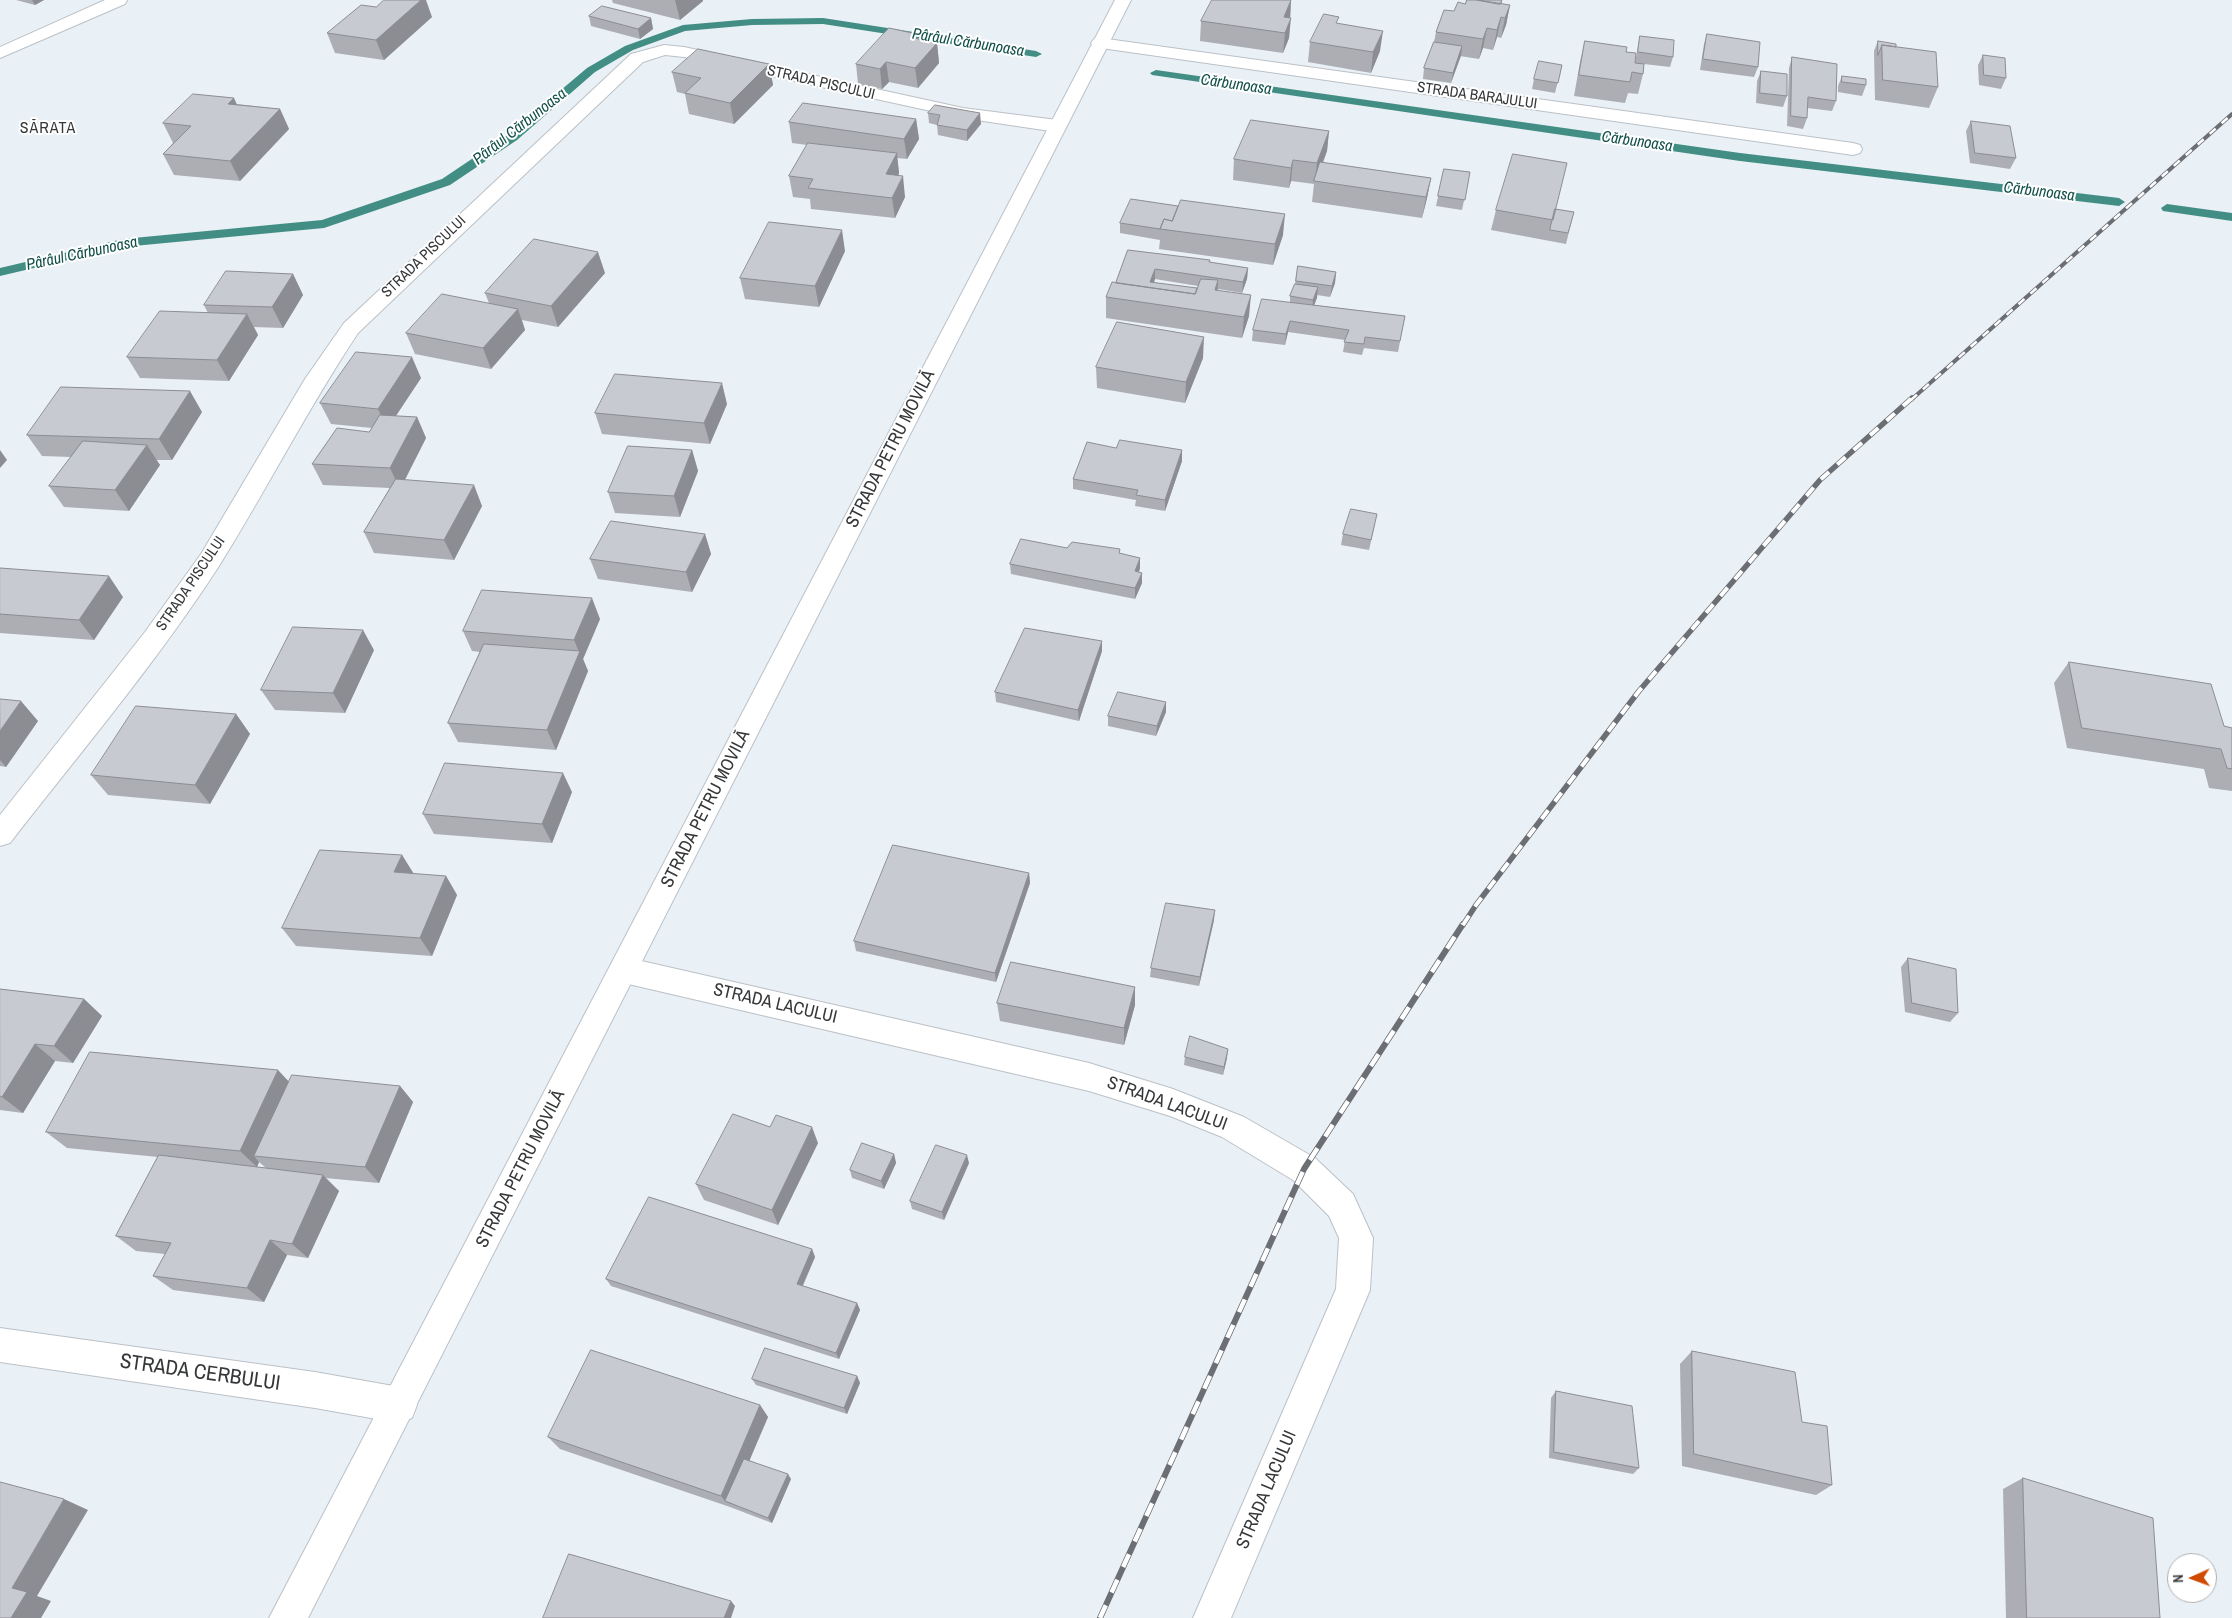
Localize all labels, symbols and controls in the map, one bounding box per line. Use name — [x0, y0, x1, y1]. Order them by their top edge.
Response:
water label: Pârâul Cărbunoasa — [911, 25, 1025, 61]
street label: STRADA PISCULUI — [765, 62, 877, 104]
water label: Cărbunoasa — [1199, 71, 1273, 99]
street label: STRADA BARAJULUI — [1416, 79, 1538, 113]
water label: Pârâul Cărbunoasa — [470, 85, 570, 169]
district label: SĂRATA — [19, 119, 77, 139]
water label: Cărbunoasa — [1600, 128, 1674, 156]
water label: Cărbunoasa — [2002, 178, 2076, 206]
street label: STRADA PISCULUI — [378, 212, 470, 302]
water label: Pârâul Cărbunoasa — [25, 233, 139, 275]
street label: STRADA PETRU MOVILĂ — [842, 367, 940, 531]
street label: STRADA PISCULUI — [153, 533, 229, 635]
street label: STRADA PETRU MOVILĂ — [657, 727, 755, 891]
street label: STRADA LACULUI — [711, 979, 839, 1029]
street label: STRADA LACULUI — [1104, 1072, 1230, 1136]
street label: STRADA PETRU MOVILĂ — [472, 1087, 570, 1251]
street label: STRADA CERBULUI — [118, 1349, 282, 1397]
street label: STRADA LACULUI — [1232, 1428, 1302, 1552]
north arrow — [2167, 1553, 2217, 1603]
text: N — [2169, 1574, 2187, 1583]

